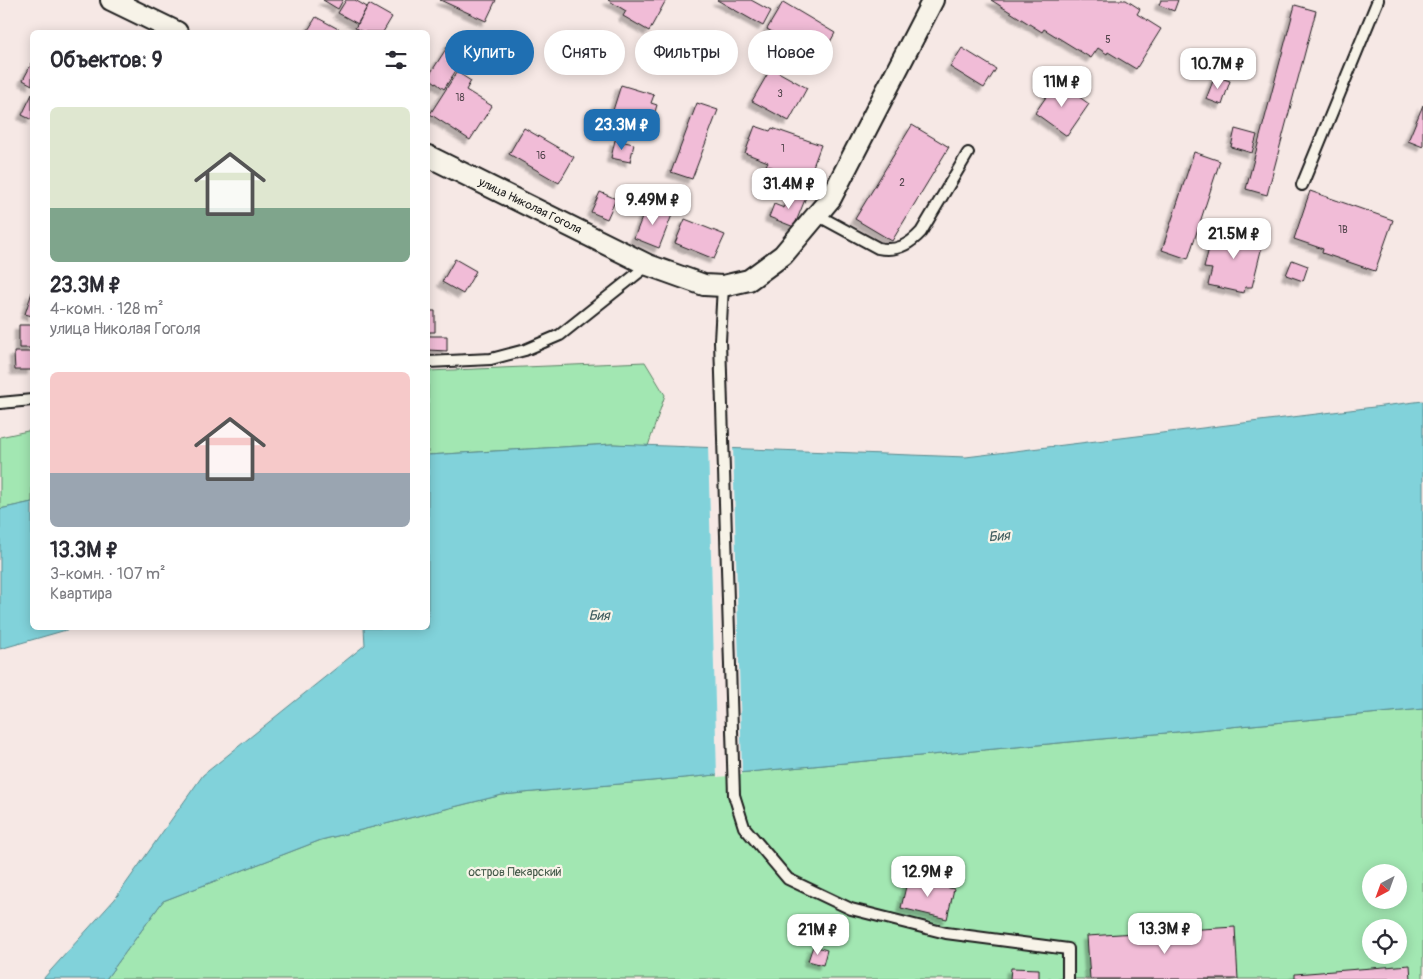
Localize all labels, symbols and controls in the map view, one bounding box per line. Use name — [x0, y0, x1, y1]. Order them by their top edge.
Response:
chip: Купить — [445, 30, 534, 75]
chip: Снять — [544, 30, 625, 75]
chip: Фильтры — [635, 30, 738, 75]
chip: Новое — [748, 30, 833, 75]
house number: 5 — [1105, 34, 1111, 46]
icon: filters — [382, 46, 410, 74]
text: Объектов: 9 — [50, 47, 163, 74]
pin: 10.7M ₽ — [1172, 48, 1264, 90]
text: 10.7M ₽ — [1191, 54, 1245, 74]
pin: 11M ₽ — [1027, 66, 1097, 108]
text: 11M ₽ — [1043, 72, 1081, 92]
house number: 3 — [777, 88, 783, 100]
house number: 18 — [456, 92, 464, 104]
pin: 23.3M ₽ — [576, 108, 668, 151]
text: 23.3M ₽ — [595, 115, 649, 135]
icon: home — [185, 139, 275, 229]
house number: 1 — [781, 143, 785, 155]
house number: 16 — [536, 150, 546, 162]
pin: 31.4M ₽ — [743, 168, 835, 210]
street label: улица Николая Гоголя — [475, 174, 584, 238]
text: 31.4M ₽ — [763, 174, 815, 194]
house number: 2 — [899, 177, 905, 189]
pin: 9.49M ₽ — [607, 184, 699, 226]
text: 9.49M ₽ — [626, 190, 680, 210]
pin: 21.5M ₽ — [1188, 218, 1280, 260]
text: 21.5M ₽ — [1208, 224, 1260, 244]
house number: 1В — [1338, 224, 1348, 236]
text: 23.3M ₽ — [50, 272, 121, 299]
text: 4-комн. · 128 m² — [50, 299, 164, 319]
text: улица Николая Гоголя — [50, 319, 201, 339]
icon: home — [185, 404, 275, 494]
water label: Бия — [988, 526, 1012, 545]
text: 13.3M ₽ — [50, 537, 119, 564]
text: 3-комн. · 107 m² — [50, 564, 166, 584]
text: Квартира — [50, 584, 112, 604]
water label: Бия — [588, 607, 611, 624]
pin: 12.9M ₽ — [882, 856, 974, 898]
text: 12.9M ₽ — [902, 862, 954, 882]
north arrow — [1362, 864, 1408, 909]
map controls — [1362, 864, 1407, 964]
park label: остров Пекарский — [469, 865, 562, 880]
pin: 13.3M ₽ — [1119, 912, 1211, 955]
pin: 21M ₽ — [783, 914, 853, 956]
text: 13.3M ₽ — [1139, 919, 1191, 939]
button: locate — [1362, 919, 1407, 964]
text: 21M ₽ — [798, 920, 838, 940]

